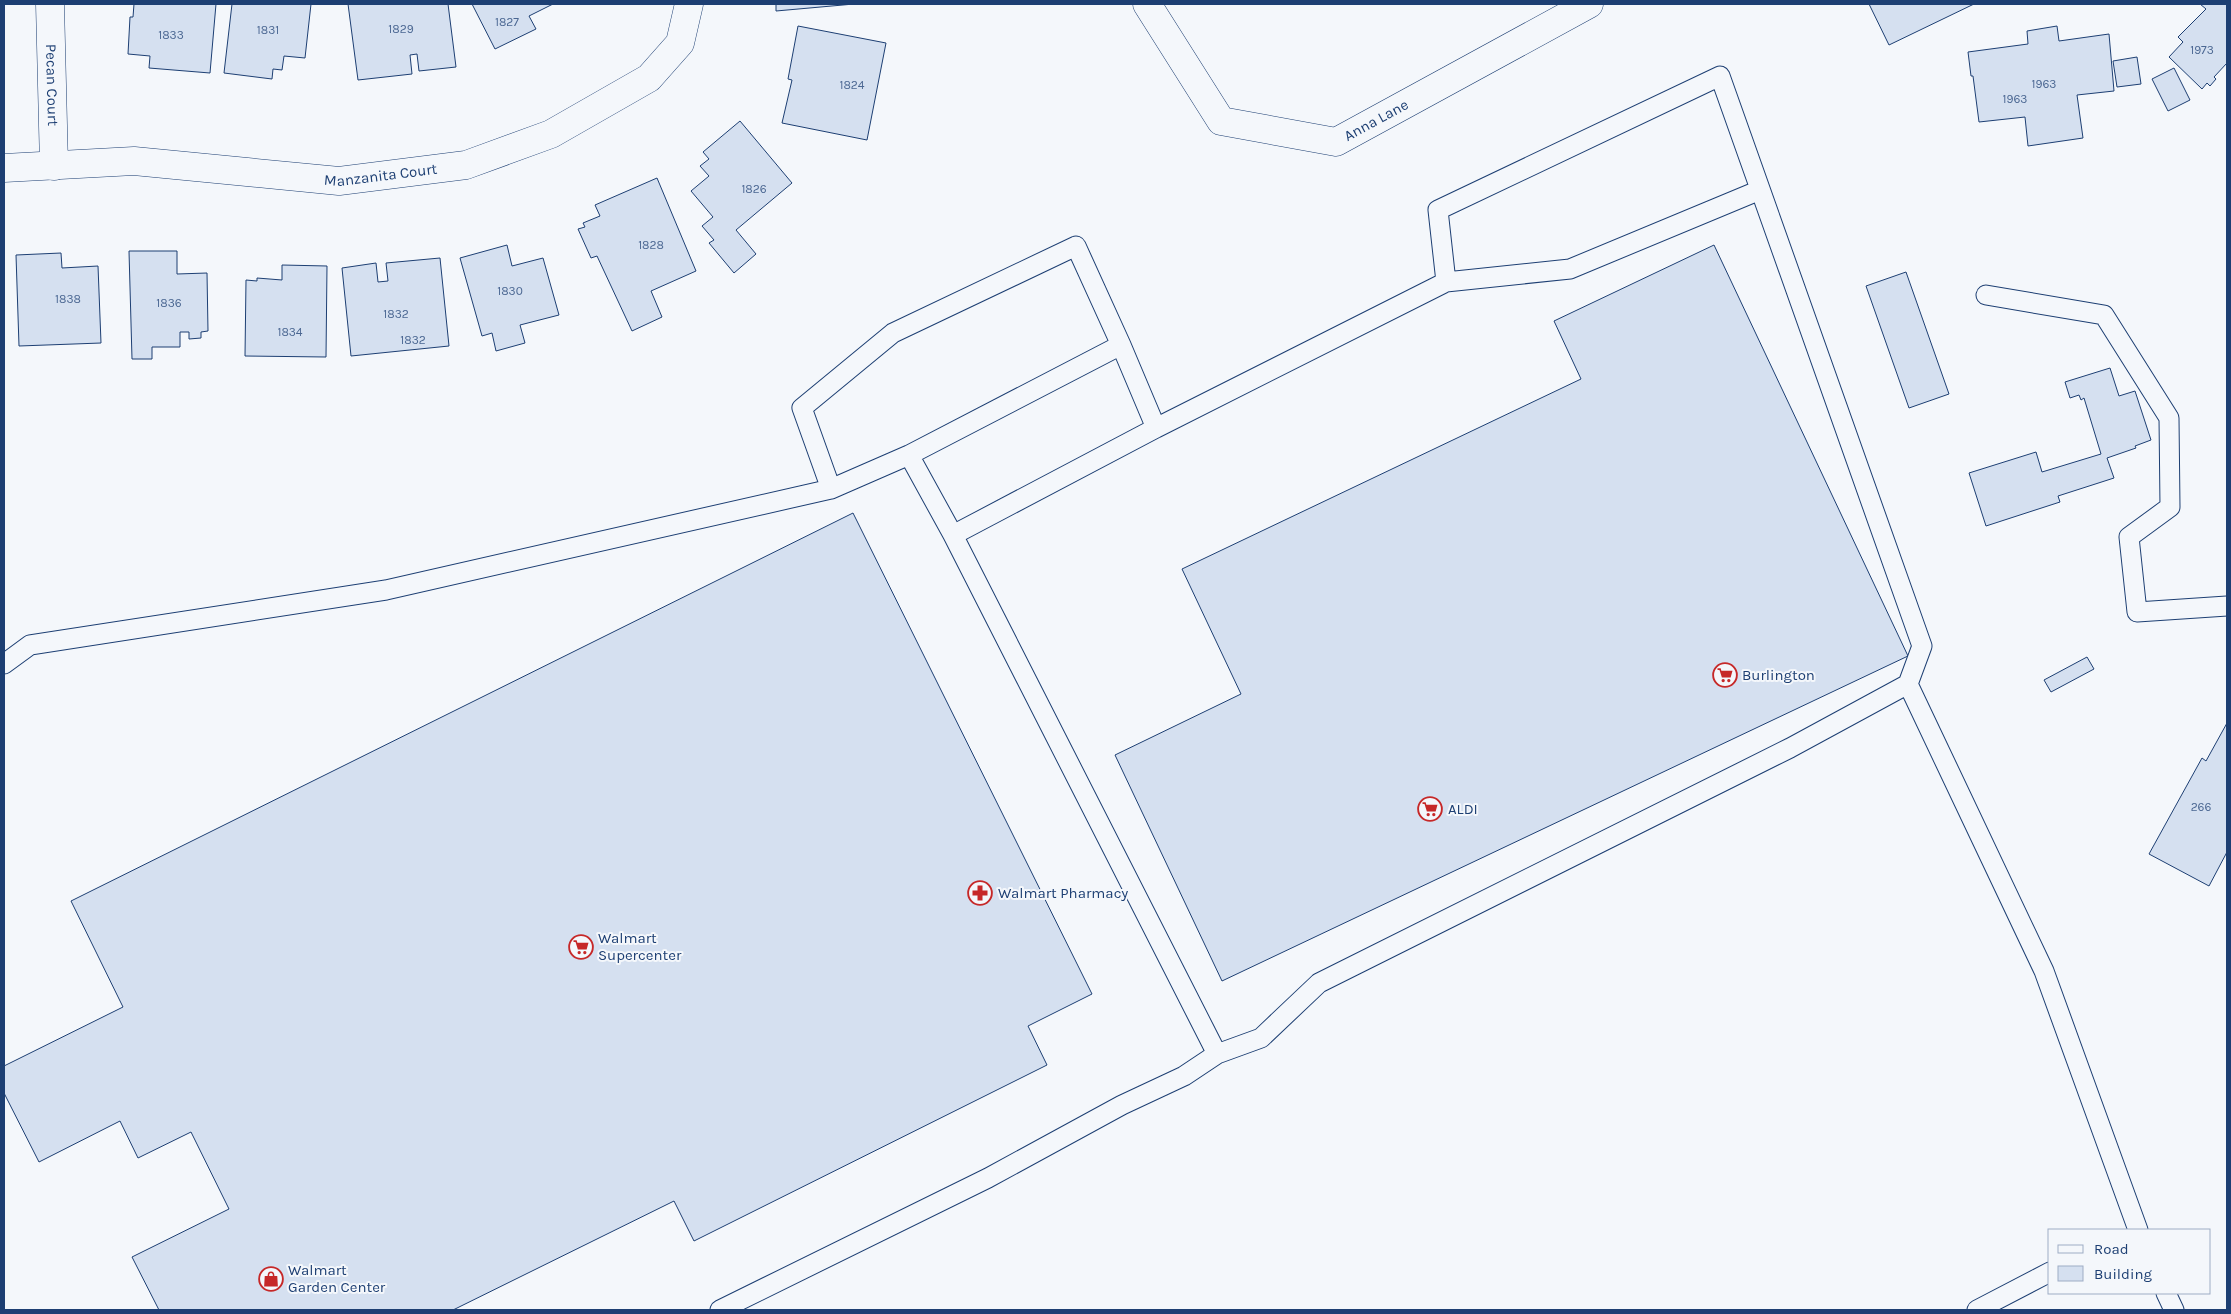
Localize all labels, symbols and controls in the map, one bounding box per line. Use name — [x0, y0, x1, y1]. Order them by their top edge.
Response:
house number: 1827 — [495, 15, 519, 29]
house number: 1829 — [388, 22, 414, 36]
house number: 1831 — [257, 23, 279, 37]
house number: 1833 — [158, 28, 184, 42]
house number: 1973 — [2190, 43, 2214, 57]
street label: Pecan Court — [42, 44, 62, 127]
house number: 1963 — [2032, 77, 2056, 91]
house number: 1824 — [840, 78, 865, 92]
house number: 1963 — [2003, 92, 2027, 106]
street label: Anna Lane — [1341, 95, 1411, 145]
street label: Manzanita Court — [323, 160, 439, 190]
house number: 1826 — [741, 182, 767, 196]
house number: 1828 — [638, 238, 664, 252]
house number: 1830 — [497, 284, 523, 298]
house number: 1838 — [55, 292, 81, 306]
house number: 1836 — [156, 296, 182, 310]
house number: 1832 — [383, 307, 409, 321]
house number: 1834 — [277, 325, 303, 339]
house number: 1832 — [400, 333, 426, 347]
supermarket icon: Burlington — [1712, 662, 1738, 688]
place label: Burlington — [1742, 666, 1815, 684]
supermarket icon: ALDI — [1417, 796, 1443, 822]
place label: ALDI — [1448, 800, 1478, 818]
house number: 266 — [2191, 800, 2211, 814]
pharmacy icon: Walmart Pharmacy — [967, 880, 993, 906]
place label: Walmart Pharmacy — [998, 884, 1128, 902]
place label: Walmart Supercenter — [598, 929, 682, 964]
supermarket icon: Walmart Supercenter — [568, 934, 594, 960]
legend — [2048, 1229, 2211, 1294]
text: Road — [2094, 1240, 2129, 1258]
place label: Walmart Garden Center — [288, 1261, 386, 1296]
text: Building — [2094, 1265, 2152, 1283]
shop icon: Walmart Garden Center — [258, 1266, 284, 1292]

